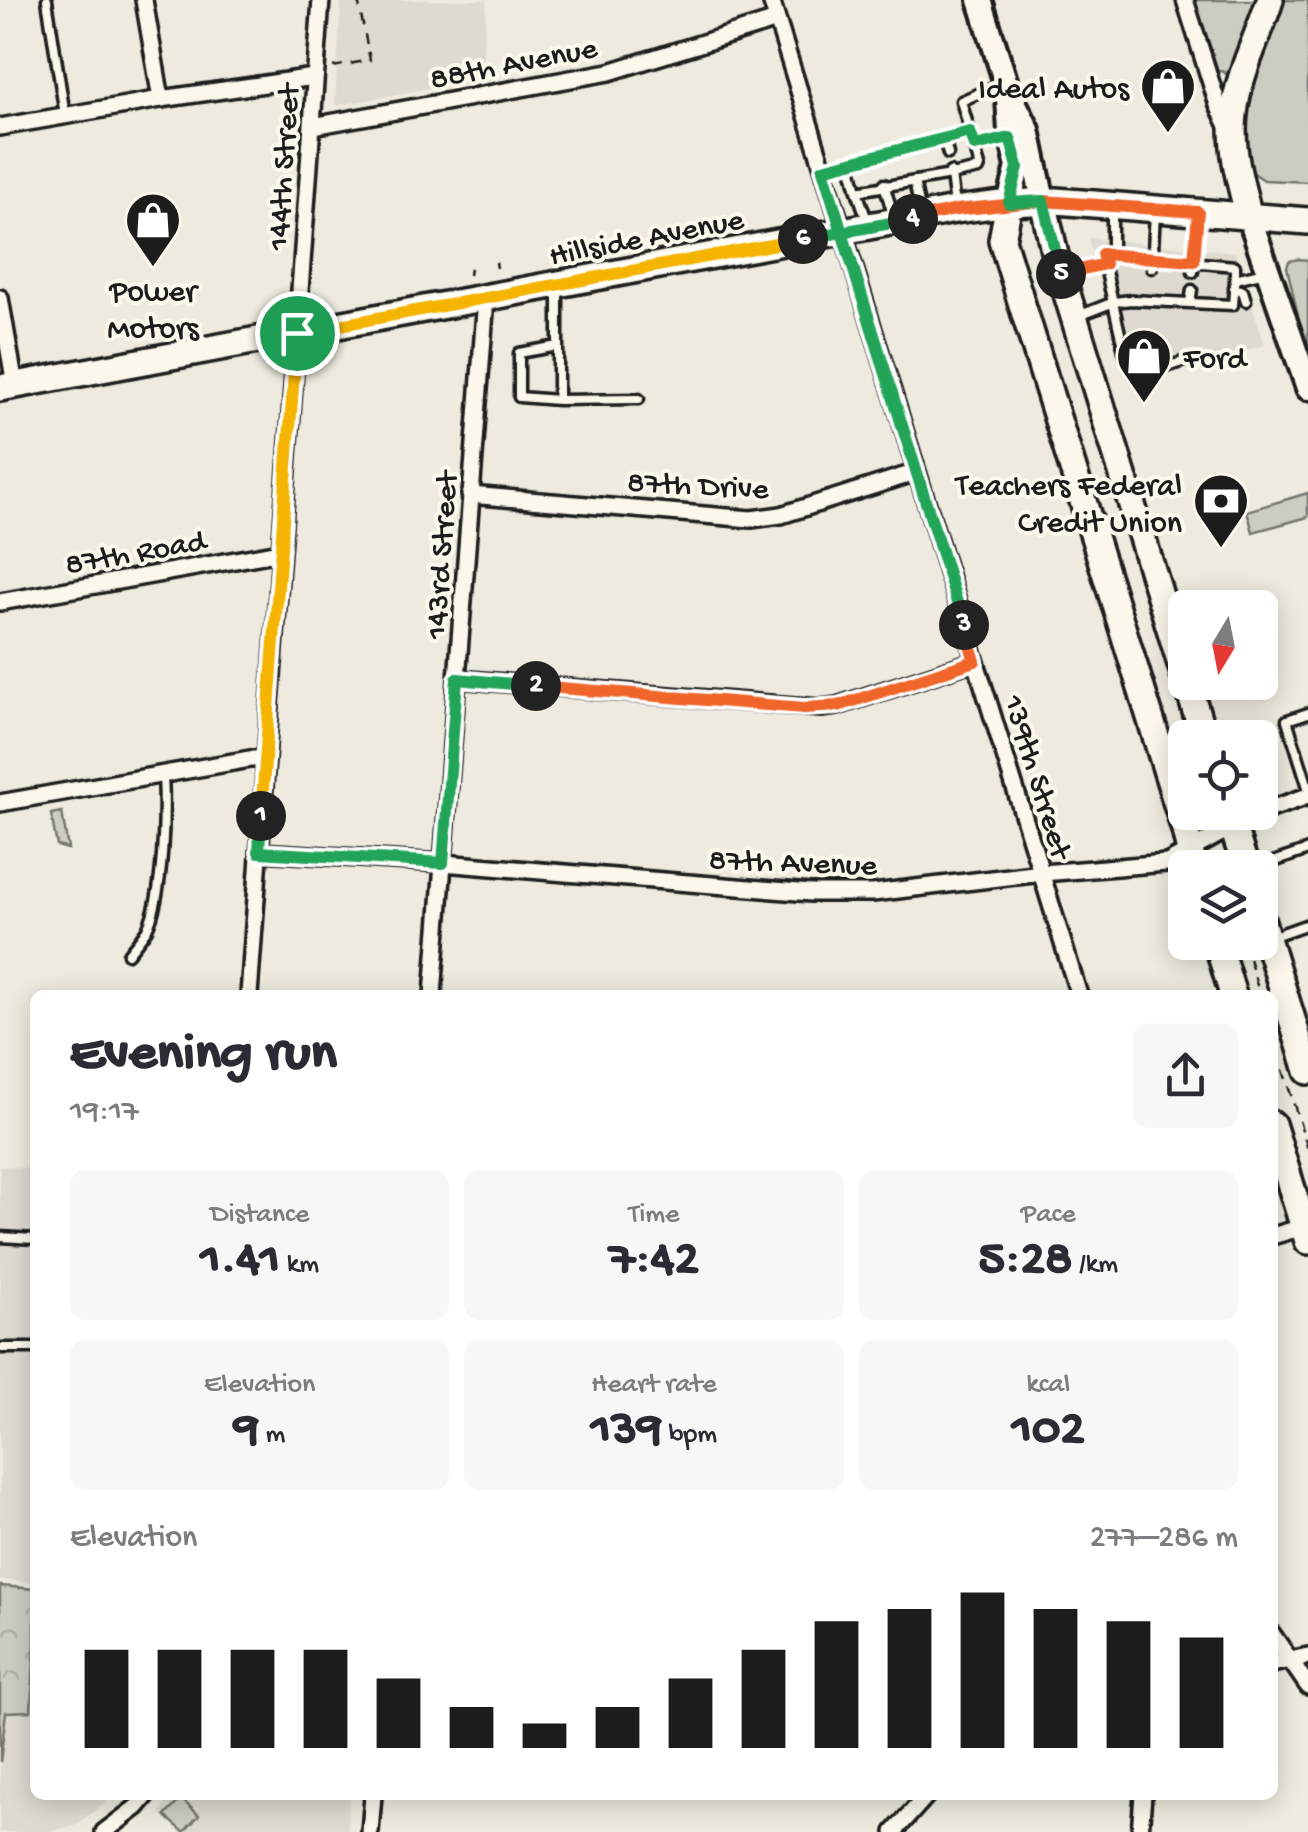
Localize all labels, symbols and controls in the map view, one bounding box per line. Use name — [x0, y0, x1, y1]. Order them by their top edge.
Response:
street label: 88th Avenue — [427, 31, 601, 101]
shop icon: Ideal Autos — [1138, 56, 1198, 135]
place label: Ideal Autos — [978, 72, 1130, 110]
street label: 144th Street — [261, 80, 311, 253]
shop icon: Power Motors — [123, 190, 183, 269]
pin: 4 — [888, 194, 938, 244]
street label: Hillside Avenue — [547, 202, 748, 277]
text: 4 — [906, 202, 920, 235]
pin: 6 — [778, 214, 828, 264]
text: 6 — [796, 222, 810, 255]
pin: 5 — [1036, 249, 1086, 299]
text: 5 — [1054, 257, 1068, 290]
place label: Power Motors — [107, 275, 200, 350]
pin — [255, 291, 340, 376]
icon: arrive — [270, 306, 325, 361]
shop icon: Ford — [1114, 326, 1174, 405]
place label: Ford — [1182, 342, 1248, 380]
street label: 87th Drive — [626, 465, 770, 511]
street label: 143rd Street — [419, 467, 469, 641]
place label: Teachers Federal Credit Union — [954, 469, 1182, 544]
bank icon: Teachers Federal Credit Union — [1191, 471, 1251, 550]
street label: 87th Road — [63, 524, 211, 586]
north arrow — [1168, 590, 1278, 700]
map controls — [1168, 590, 1278, 960]
pin: 3 — [939, 600, 989, 650]
text: 3 — [957, 608, 971, 641]
pin: 2 — [511, 661, 561, 711]
text: 2 — [529, 669, 543, 702]
street label: 139th Street — [992, 690, 1079, 866]
button: locate — [1168, 720, 1278, 830]
pin: 1 — [236, 791, 286, 841]
text: 1 — [255, 799, 267, 832]
street label: 87th Avenue — [708, 843, 878, 887]
button: layers — [1168, 850, 1278, 960]
button: share — [1133, 1023, 1238, 1128]
text: Evening run — [70, 1024, 337, 1088]
text: 19:17 — [70, 1094, 139, 1132]
text: Distance — [210, 1199, 309, 1232]
text: Time — [628, 1199, 680, 1232]
text: Pace — [1021, 1199, 1076, 1232]
text: 1.41 — [200, 1232, 280, 1291]
text: 7:42 — [609, 1232, 699, 1291]
text: 5:28 — [979, 1232, 1072, 1291]
text: km — [280, 1249, 319, 1282]
text: /km — [1072, 1249, 1118, 1282]
text: Elevation — [204, 1369, 315, 1402]
text: Heart rate — [591, 1369, 717, 1402]
text: kcal — [1026, 1369, 1070, 1402]
text: 9 — [234, 1402, 259, 1461]
text: 139 — [591, 1402, 662, 1461]
text: 102 — [1012, 1402, 1085, 1461]
text: m — [259, 1419, 285, 1452]
text: bpm — [662, 1419, 717, 1452]
text: Elevation — [70, 1520, 197, 1558]
text: 277–286 m — [1090, 1520, 1238, 1558]

